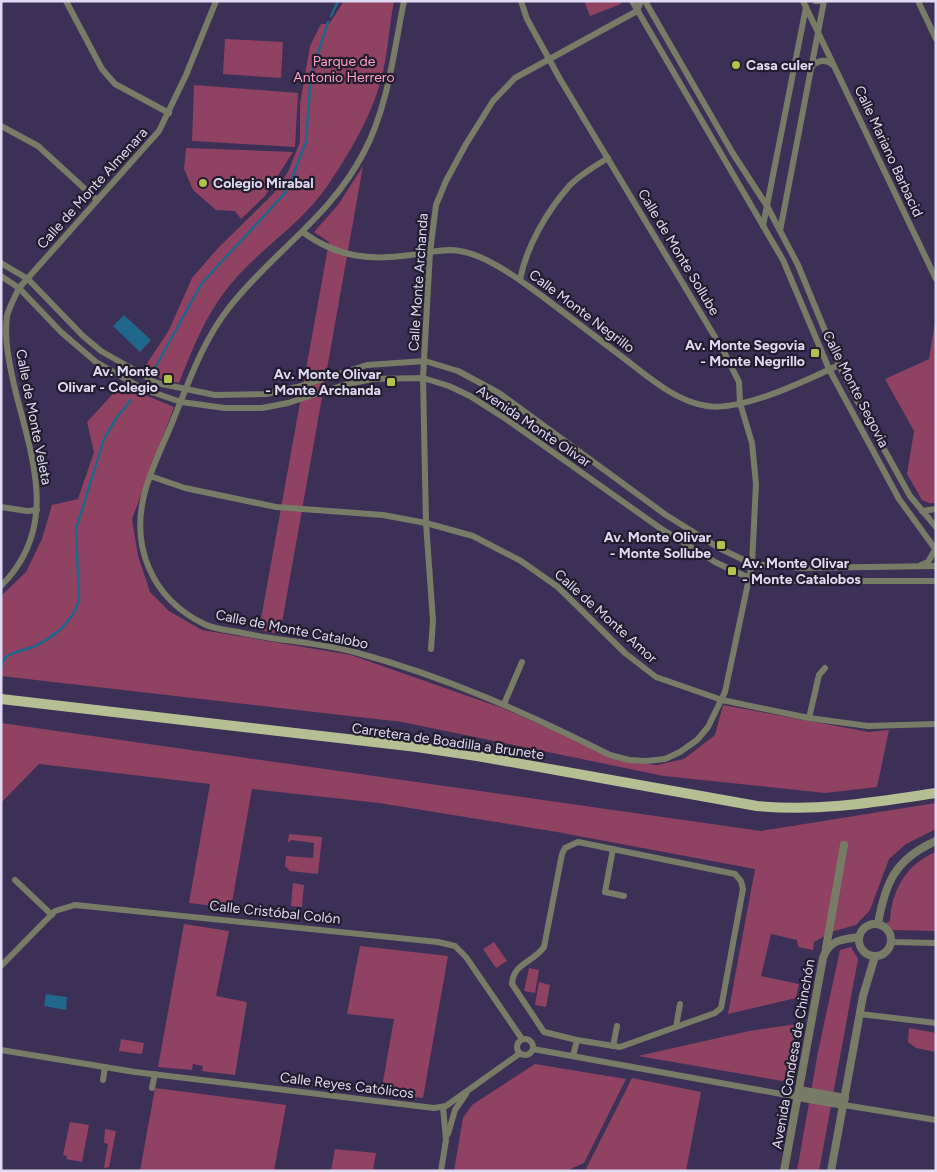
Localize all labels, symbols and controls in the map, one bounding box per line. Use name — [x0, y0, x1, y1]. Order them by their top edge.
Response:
park label: Parque de Antonio Herrero — [293, 53, 395, 86]
place label: Casa culer — [746, 57, 814, 74]
marker: Casa culer — [730, 59, 742, 71]
street label: Calle Mariano Barbacid — [851, 83, 926, 220]
street label: Calle de Monte Almenara — [34, 124, 151, 252]
place label: Colegio Mirabal — [213, 175, 314, 192]
marker: Colegio Mirabal — [197, 177, 209, 189]
street label: Calle de Monte Sollube — [634, 186, 723, 319]
street label: Calle Monte Archanda — [405, 212, 432, 352]
street label: Calle Monte Negrillo — [526, 266, 638, 357]
street label: Calle Monte Segovia — [819, 328, 892, 450]
place label: Av. Monte Segovia - Monte Negrillo — [685, 337, 805, 370]
marker: Av. Monte Segovia - Monte Negrillo — [809, 347, 821, 359]
street label: Calle de Monte Veleta — [12, 348, 55, 486]
place label: Av. Monte Olivar - Colegio — [57, 363, 158, 396]
place label: Av. Monte Olivar - Monte Archanda — [265, 366, 382, 399]
marker: Av. Monte Olivar - Colegio — [162, 373, 174, 385]
marker: Av. Monte Olivar - Monte Archanda — [385, 376, 397, 388]
street label: Avenida Monte Olivar — [473, 382, 594, 471]
place label: Av. Monte Olivar - Monte Sollube — [604, 529, 712, 562]
marker: Av. Monte Olivar - Monte Sollube — [715, 539, 727, 551]
place label: Av. Monte Olivar - Monte Catalobos — [742, 555, 861, 588]
marker: Av. Monte Olivar - Monte Catalobos — [726, 565, 738, 577]
street label: Calle de Monte Amor — [551, 566, 661, 667]
street label: Calle de Monte Catalobo — [214, 606, 370, 653]
street label: Carretera de Boadilla a Brunete — [351, 720, 545, 763]
street label: Calle Cristóbal Colón — [209, 897, 341, 928]
street label: Avenida Condesa de Chinchón — [768, 958, 819, 1150]
street label: Calle Reyes Católicos — [279, 1069, 415, 1102]

